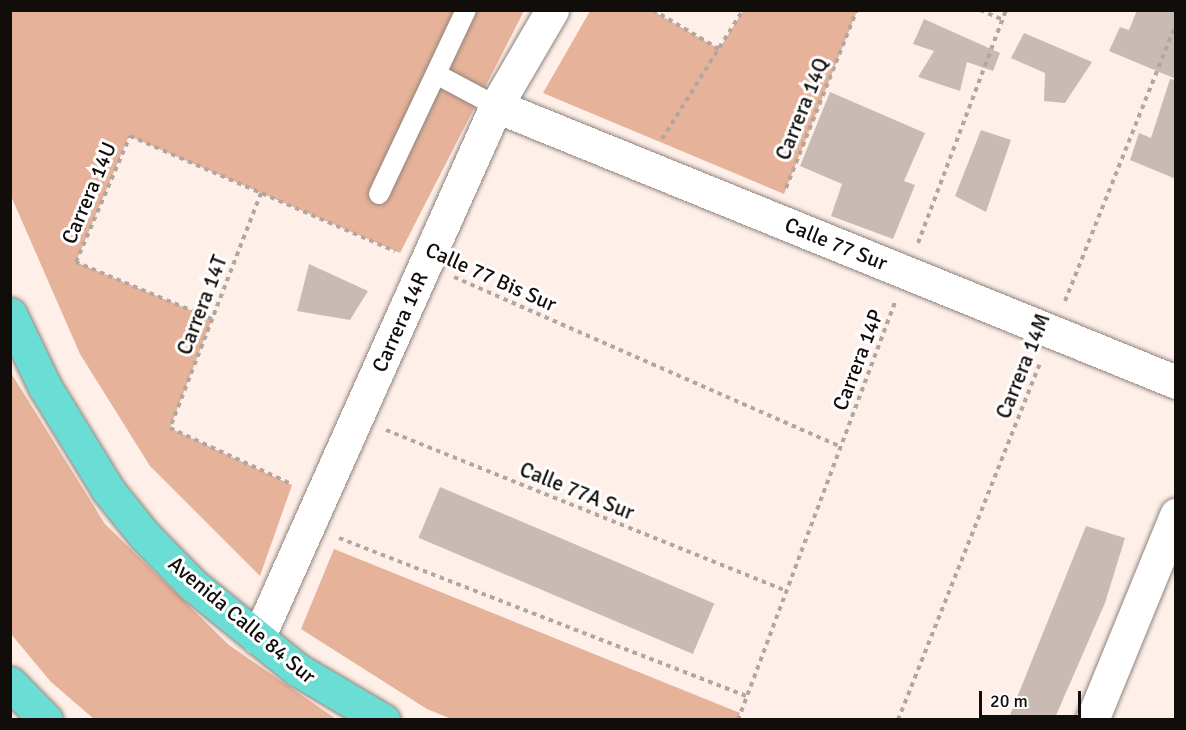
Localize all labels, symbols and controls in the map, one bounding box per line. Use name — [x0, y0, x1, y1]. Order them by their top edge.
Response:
street label: Carrera 14Q — [770, 54, 834, 164]
street label: Carrera 14U — [56, 138, 122, 248]
street label: Calle 77 Sur — [781, 212, 891, 276]
street label: Calle 77 Bis Sur — [422, 237, 560, 317]
street label: Carrera 14T — [171, 252, 233, 358]
street label: Carrera 14R — [367, 268, 433, 376]
street label: Carrera 14P — [827, 306, 889, 414]
street label: Carrera 14M — [990, 310, 1056, 422]
street label: Calle 77A Sur — [516, 457, 638, 525]
street label: Avenida Calle 84 Sur — [163, 551, 321, 689]
scale bar — [982, 679, 1084, 717]
text: 20 m — [990, 690, 1028, 712]

